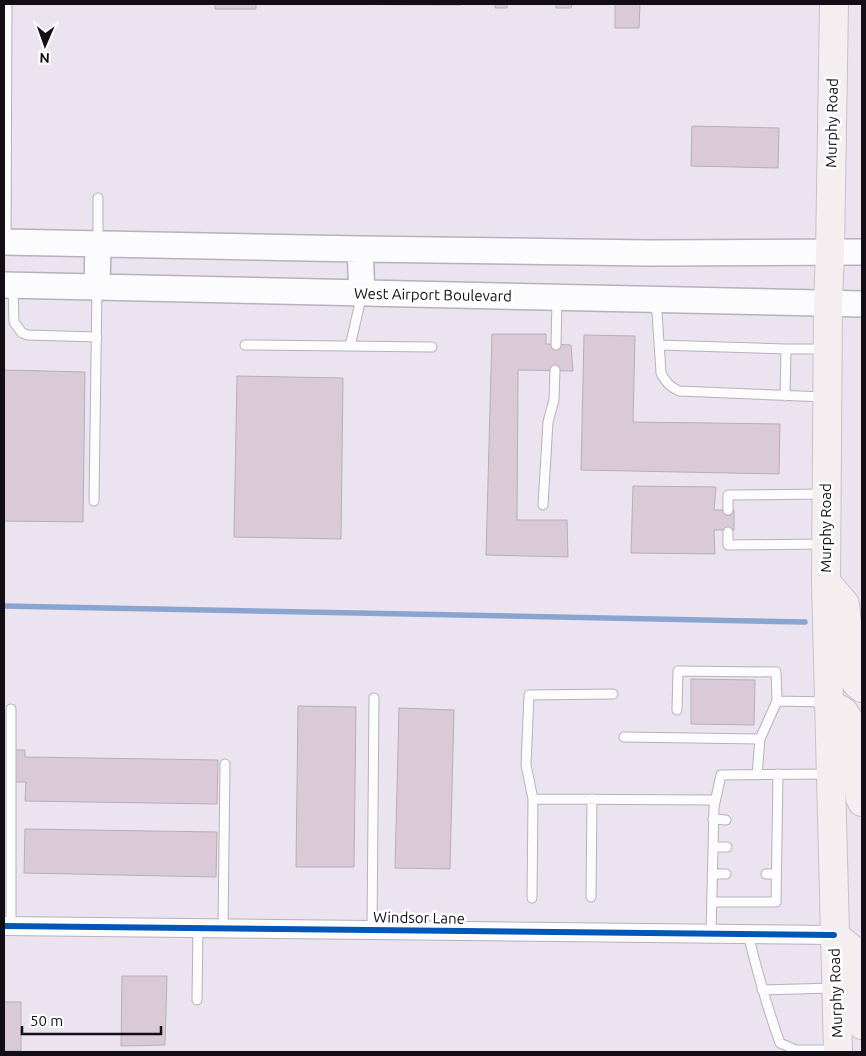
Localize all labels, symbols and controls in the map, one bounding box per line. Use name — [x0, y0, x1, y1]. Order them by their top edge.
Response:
north arrow — [20, 20, 70, 70]
text: N — [39, 50, 50, 66]
street label: Murphy Road — [822, 78, 841, 168]
street label: West Airport Boulevard — [354, 285, 512, 304]
street label: Murphy Road — [817, 483, 834, 573]
street label: Windsor Lane — [373, 908, 465, 927]
street label: Murphy Road — [825, 948, 846, 1038]
scale bar — [22, 1004, 161, 1036]
text: 50 m — [30, 1012, 63, 1029]

